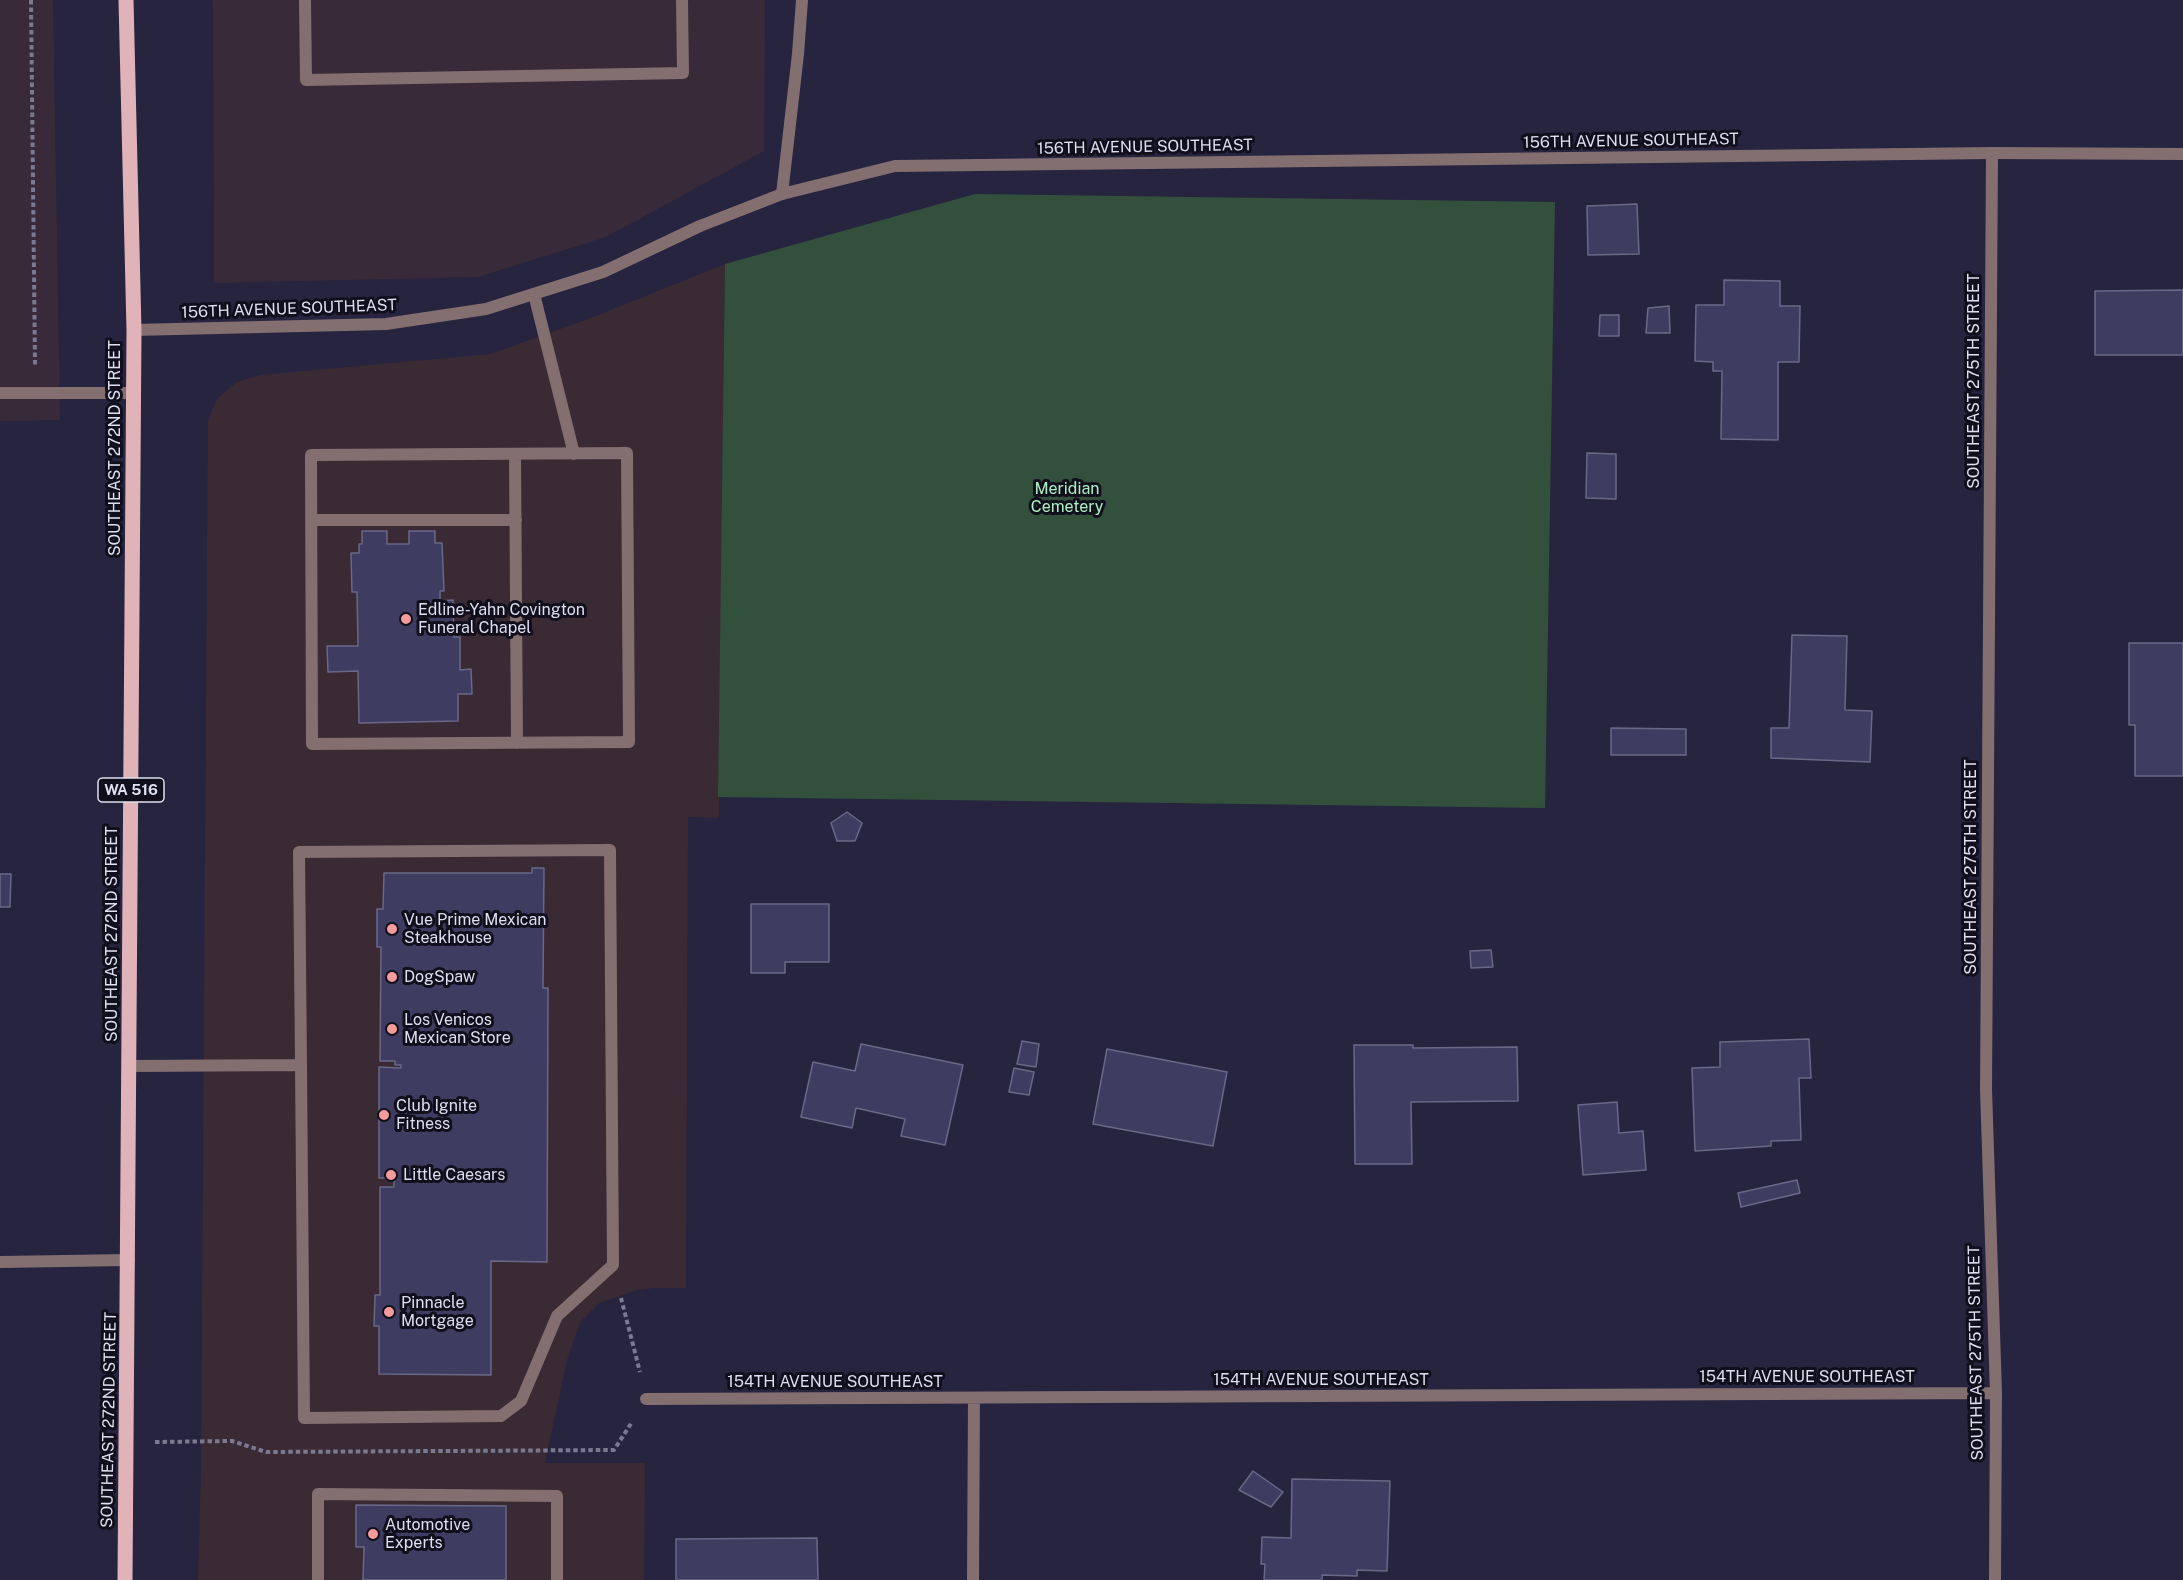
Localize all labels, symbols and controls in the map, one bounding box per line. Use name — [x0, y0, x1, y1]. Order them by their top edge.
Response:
street label: 156TH AVENUE SOUTHEAST — [1523, 130, 1739, 152]
street label: 156TH AVENUE SOUTHEAST — [1037, 136, 1253, 158]
street label: SOUTHEAST 275TH STREET — [1964, 273, 1984, 489]
street label: 156TH AVENUE SOUTHEAST — [181, 296, 397, 322]
street label: SOUTHEAST 272ND STREET — [105, 340, 125, 556]
park label: Meridian Cemetery — [1031, 479, 1103, 517]
place label: Edline-Yahn Covington Funeral Chapel — [418, 600, 585, 638]
marker: Edline-Yahn Covington Funeral Chapel — [399, 612, 413, 626]
street label: SOUTHEAST 275TH STREET — [1961, 759, 1981, 975]
road number: WA 516 — [98, 778, 164, 802]
street label: SOUTHEAST 272ND STREET — [102, 826, 122, 1042]
place label: Vue Prime Mexican Steakhouse — [404, 910, 547, 948]
marker: Vue Prime Mexican Steakhouse — [385, 922, 399, 936]
place label: DogSpaw — [404, 967, 475, 987]
marker: DogSpaw — [385, 970, 399, 984]
place label: Los Venicos Mexican Store — [404, 1010, 511, 1048]
marker: Los Venicos Mexican Store — [385, 1022, 399, 1036]
place label: Club Ignite Fitness — [396, 1096, 477, 1134]
marker: Club Ignite Fitness — [377, 1108, 391, 1122]
place label: Little Caesars — [403, 1165, 505, 1185]
marker: Little Caesars — [384, 1168, 398, 1182]
street label: SOUTHEAST 275TH STREET — [1965, 1245, 1987, 1461]
place label: Pinnacle Mortgage — [401, 1293, 474, 1331]
marker: Pinnacle Mortgage — [382, 1305, 396, 1319]
street label: SOUTHEAST 272ND STREET — [98, 1312, 120, 1528]
street label: 154TH AVENUE SOUTHEAST — [1699, 1367, 1915, 1387]
street label: 154TH AVENUE SOUTHEAST — [1213, 1370, 1429, 1390]
street label: 154TH AVENUE SOUTHEAST — [727, 1372, 943, 1392]
place label: Automotive Experts — [385, 1515, 470, 1553]
marker: Automotive Experts — [366, 1527, 380, 1541]

